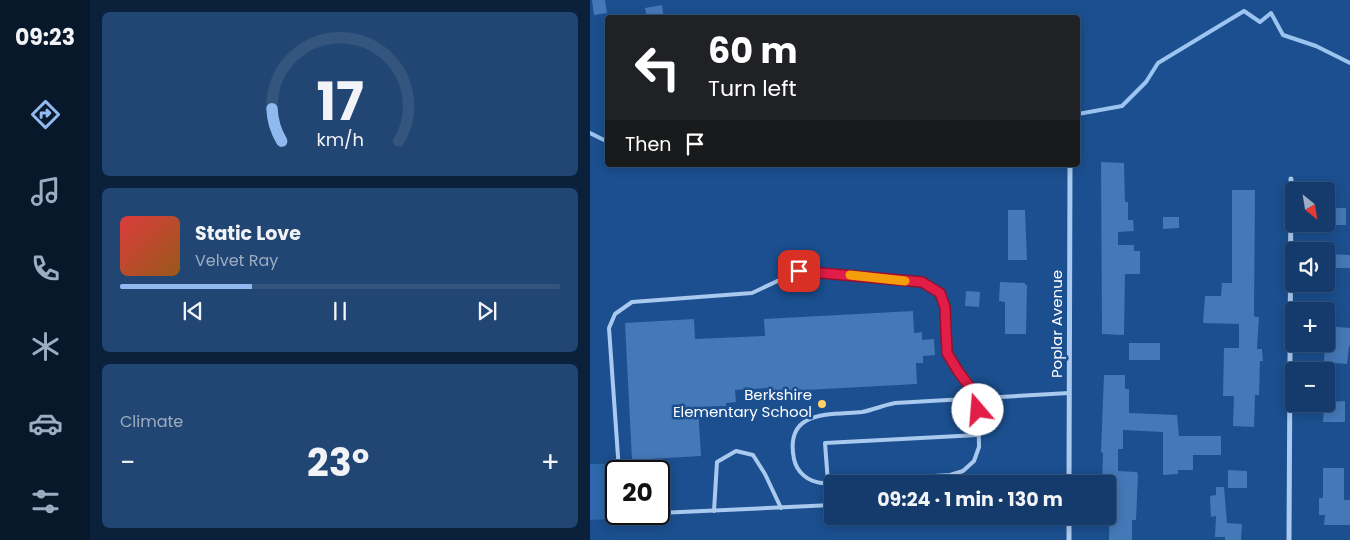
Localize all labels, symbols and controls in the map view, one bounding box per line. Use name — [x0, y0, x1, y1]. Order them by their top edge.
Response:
text: 09:23 — [15, 22, 75, 53]
text: 60 m — [708, 26, 798, 75]
icon: left — [625, 35, 690, 100]
text: 17 — [316, 65, 364, 138]
text: Turn left — [708, 73, 796, 104]
icon: directions — [28, 97, 63, 132]
text: km/h — [316, 127, 364, 152]
icon: arrive — [681, 130, 709, 158]
text: Then — [625, 131, 671, 158]
icon: music — [28, 174, 63, 209]
north arrow — [1285, 182, 1335, 232]
map controls — [1285, 182, 1335, 412]
text: Static Love — [195, 220, 301, 247]
button: sound — [1285, 242, 1335, 292]
text: Velvet Ray — [195, 249, 278, 272]
pin — [778, 250, 820, 292]
icon: phone — [28, 251, 63, 286]
icon: arrive — [785, 257, 813, 285]
street label: Poplar Avenue — [1046, 270, 1067, 378]
icon: previous — [179, 297, 207, 325]
icon: pause — [326, 297, 354, 325]
icon: next — [473, 297, 501, 325]
button: + — [1285, 302, 1335, 352]
icon: climate — [28, 329, 63, 364]
button: − — [1285, 362, 1335, 412]
position arrow — [951, 383, 1003, 435]
place label: Berkshire Elementary School — [673, 384, 812, 422]
marker: Berkshire Elementary School — [816, 398, 828, 410]
icon: car — [28, 406, 63, 441]
text: Climate — [120, 410, 183, 433]
text: 23° — [307, 436, 369, 489]
text: − — [120, 443, 135, 482]
text: + — [541, 443, 560, 482]
speed limit sign: 20 — [605, 460, 670, 525]
icon: filters — [28, 484, 63, 519]
text: 09:24 · 1 min · 130 m — [877, 486, 1063, 513]

